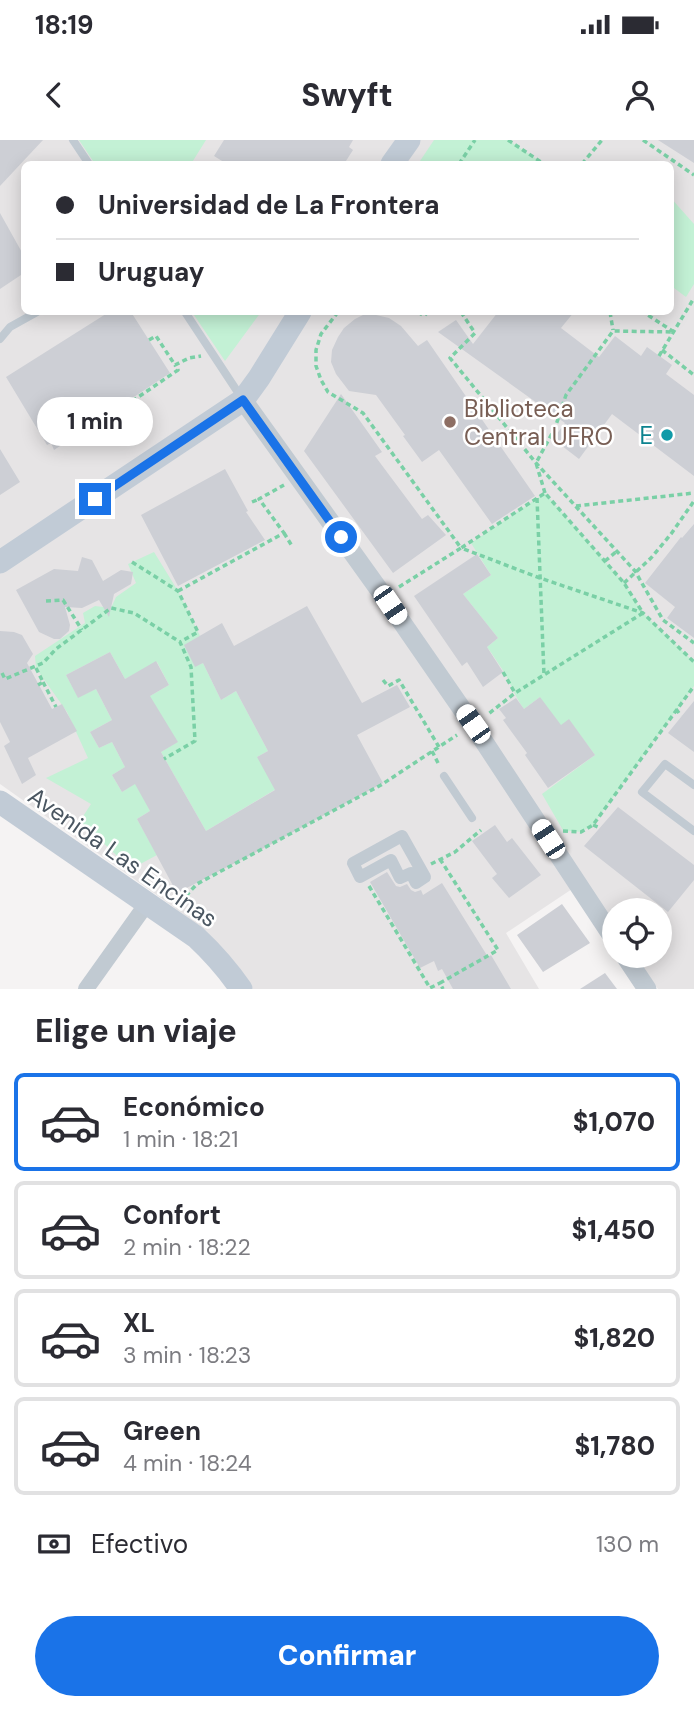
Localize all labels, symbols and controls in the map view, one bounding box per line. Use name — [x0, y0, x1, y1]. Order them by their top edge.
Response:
text: 18:19 — [35, 8, 94, 42]
text: Swyft — [301, 74, 393, 116]
icon: back — [35, 76, 73, 114]
icon: person — [621, 76, 659, 114]
text: Universidad de La Frontera — [98, 188, 440, 222]
text: Uruguay — [98, 255, 204, 289]
place label: Biblioteca Central UFRO — [464, 393, 613, 452]
callout: 1 min — [37, 398, 153, 446]
text: 1 min — [67, 406, 123, 436]
marker: Biblioteca Central UFRO — [442, 414, 458, 430]
place label: E — [639, 420, 653, 451]
marker: E — [659, 427, 675, 443]
route end — [79, 483, 111, 515]
route start — [325, 521, 357, 553]
car — [370, 582, 411, 628]
car — [453, 701, 494, 747]
street label: Avenida Las Encinas — [22, 780, 224, 934]
car — [528, 816, 569, 862]
map controls — [602, 898, 672, 968]
button: locate — [602, 898, 672, 968]
text: Elige un viaje — [35, 1010, 237, 1052]
text: Económico — [123, 1090, 265, 1124]
icon: car — [39, 1091, 102, 1154]
text: $1,070 — [573, 1105, 655, 1139]
text: 1 min · 18:21 — [123, 1124, 239, 1154]
text: Confort — [123, 1198, 221, 1232]
icon: car — [39, 1199, 102, 1262]
text: $1,450 — [572, 1213, 655, 1247]
text: 2 min · 18:22 — [123, 1232, 251, 1262]
text: XL — [123, 1306, 155, 1340]
icon: car — [39, 1307, 102, 1370]
text: $1,820 — [573, 1321, 655, 1355]
text: 3 min · 18:23 — [123, 1340, 251, 1370]
text: Green — [123, 1414, 201, 1448]
icon: car — [39, 1415, 102, 1478]
text: $1,780 — [574, 1429, 655, 1463]
text: 4 min · 18:24 — [123, 1448, 252, 1478]
icon: cash — [35, 1525, 73, 1563]
text: Efectivo — [91, 1527, 188, 1561]
text: 130 m — [596, 1529, 659, 1559]
button: Confirmar — [35, 1616, 659, 1696]

